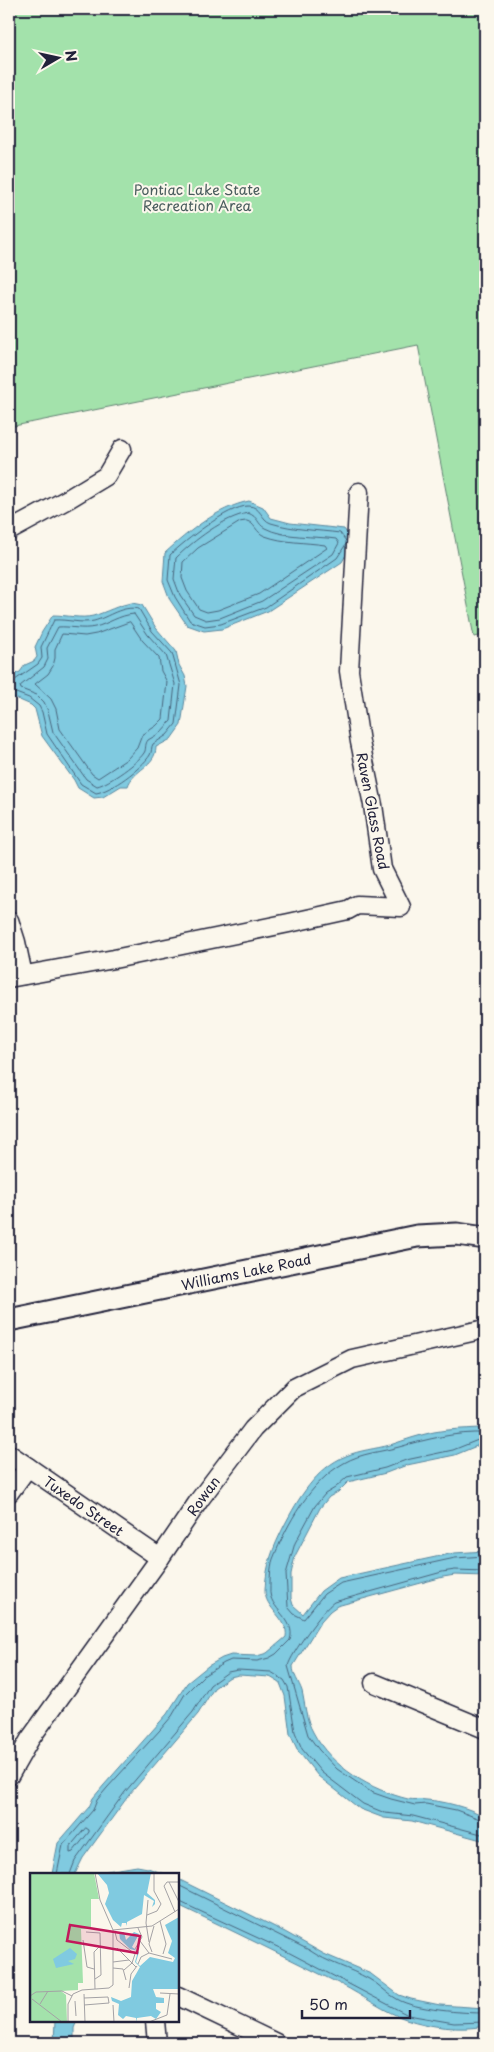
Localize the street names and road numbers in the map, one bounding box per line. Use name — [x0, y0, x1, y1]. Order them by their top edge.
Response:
street label: Raven Glass Road — [351, 750, 395, 872]
street label: Williams Lake Road — [179, 1248, 313, 1295]
street label: Tuxedo Street — [39, 1470, 129, 1541]
street label: Rowan — [181, 1471, 224, 1520]

